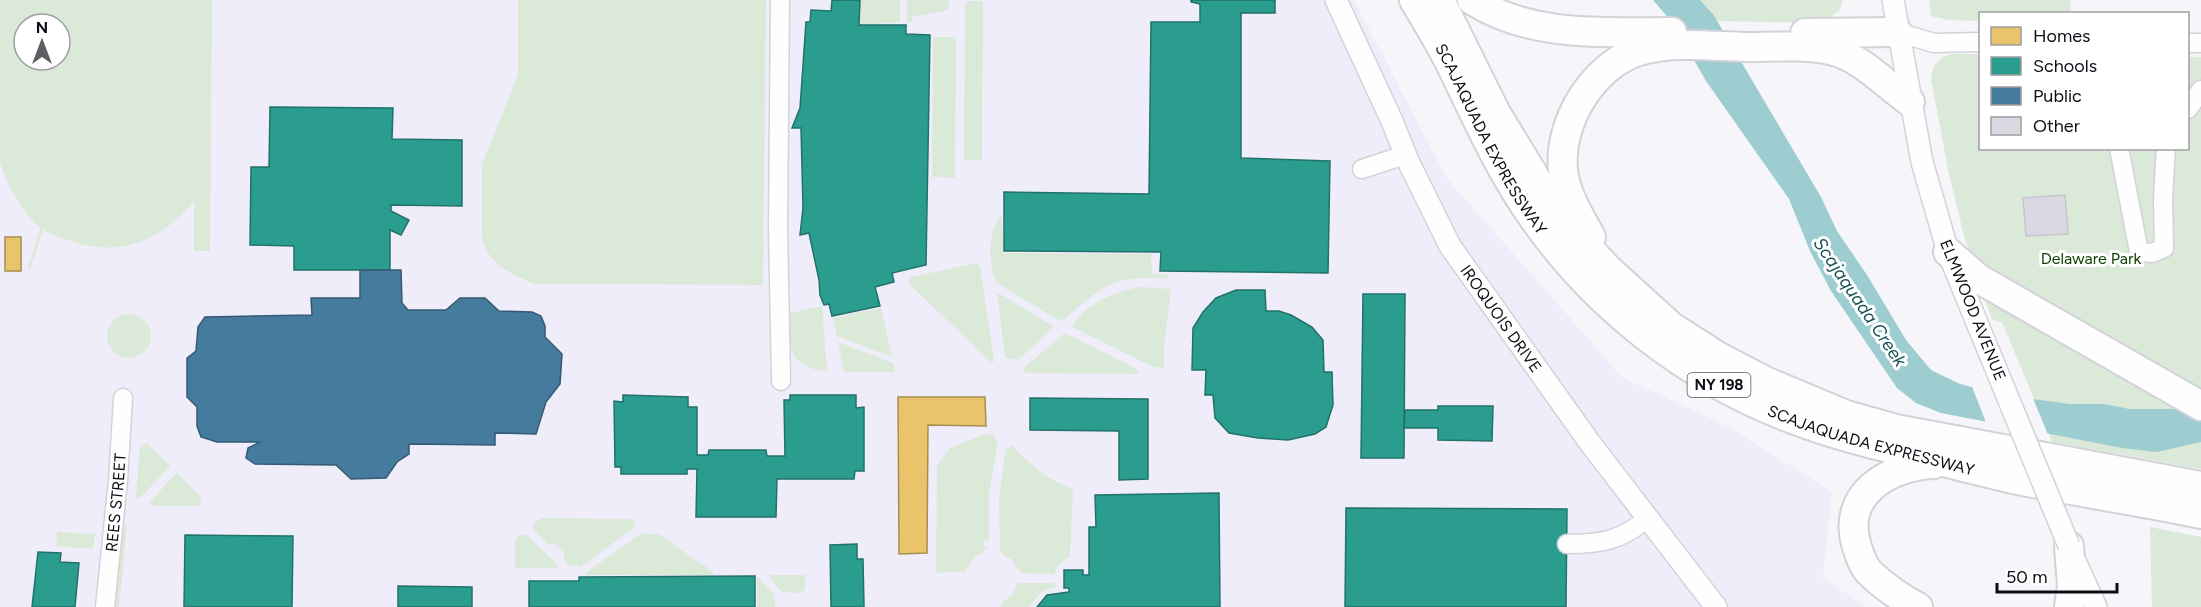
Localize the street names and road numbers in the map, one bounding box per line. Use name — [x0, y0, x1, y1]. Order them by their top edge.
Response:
street label: SCAJAQUADA EXPRESSWAY — [1432, 40, 1551, 238]
street label: ELMWOOD AVENUE — [1936, 237, 2010, 383]
street label: IROQUOIS DRIVE — [1457, 261, 1546, 376]
road number: NY 198 — [1688, 373, 1750, 397]
street label: SCAJAQUADA EXPRESSWAY — [1765, 401, 1977, 479]
street label: REES STREET — [101, 452, 129, 553]

